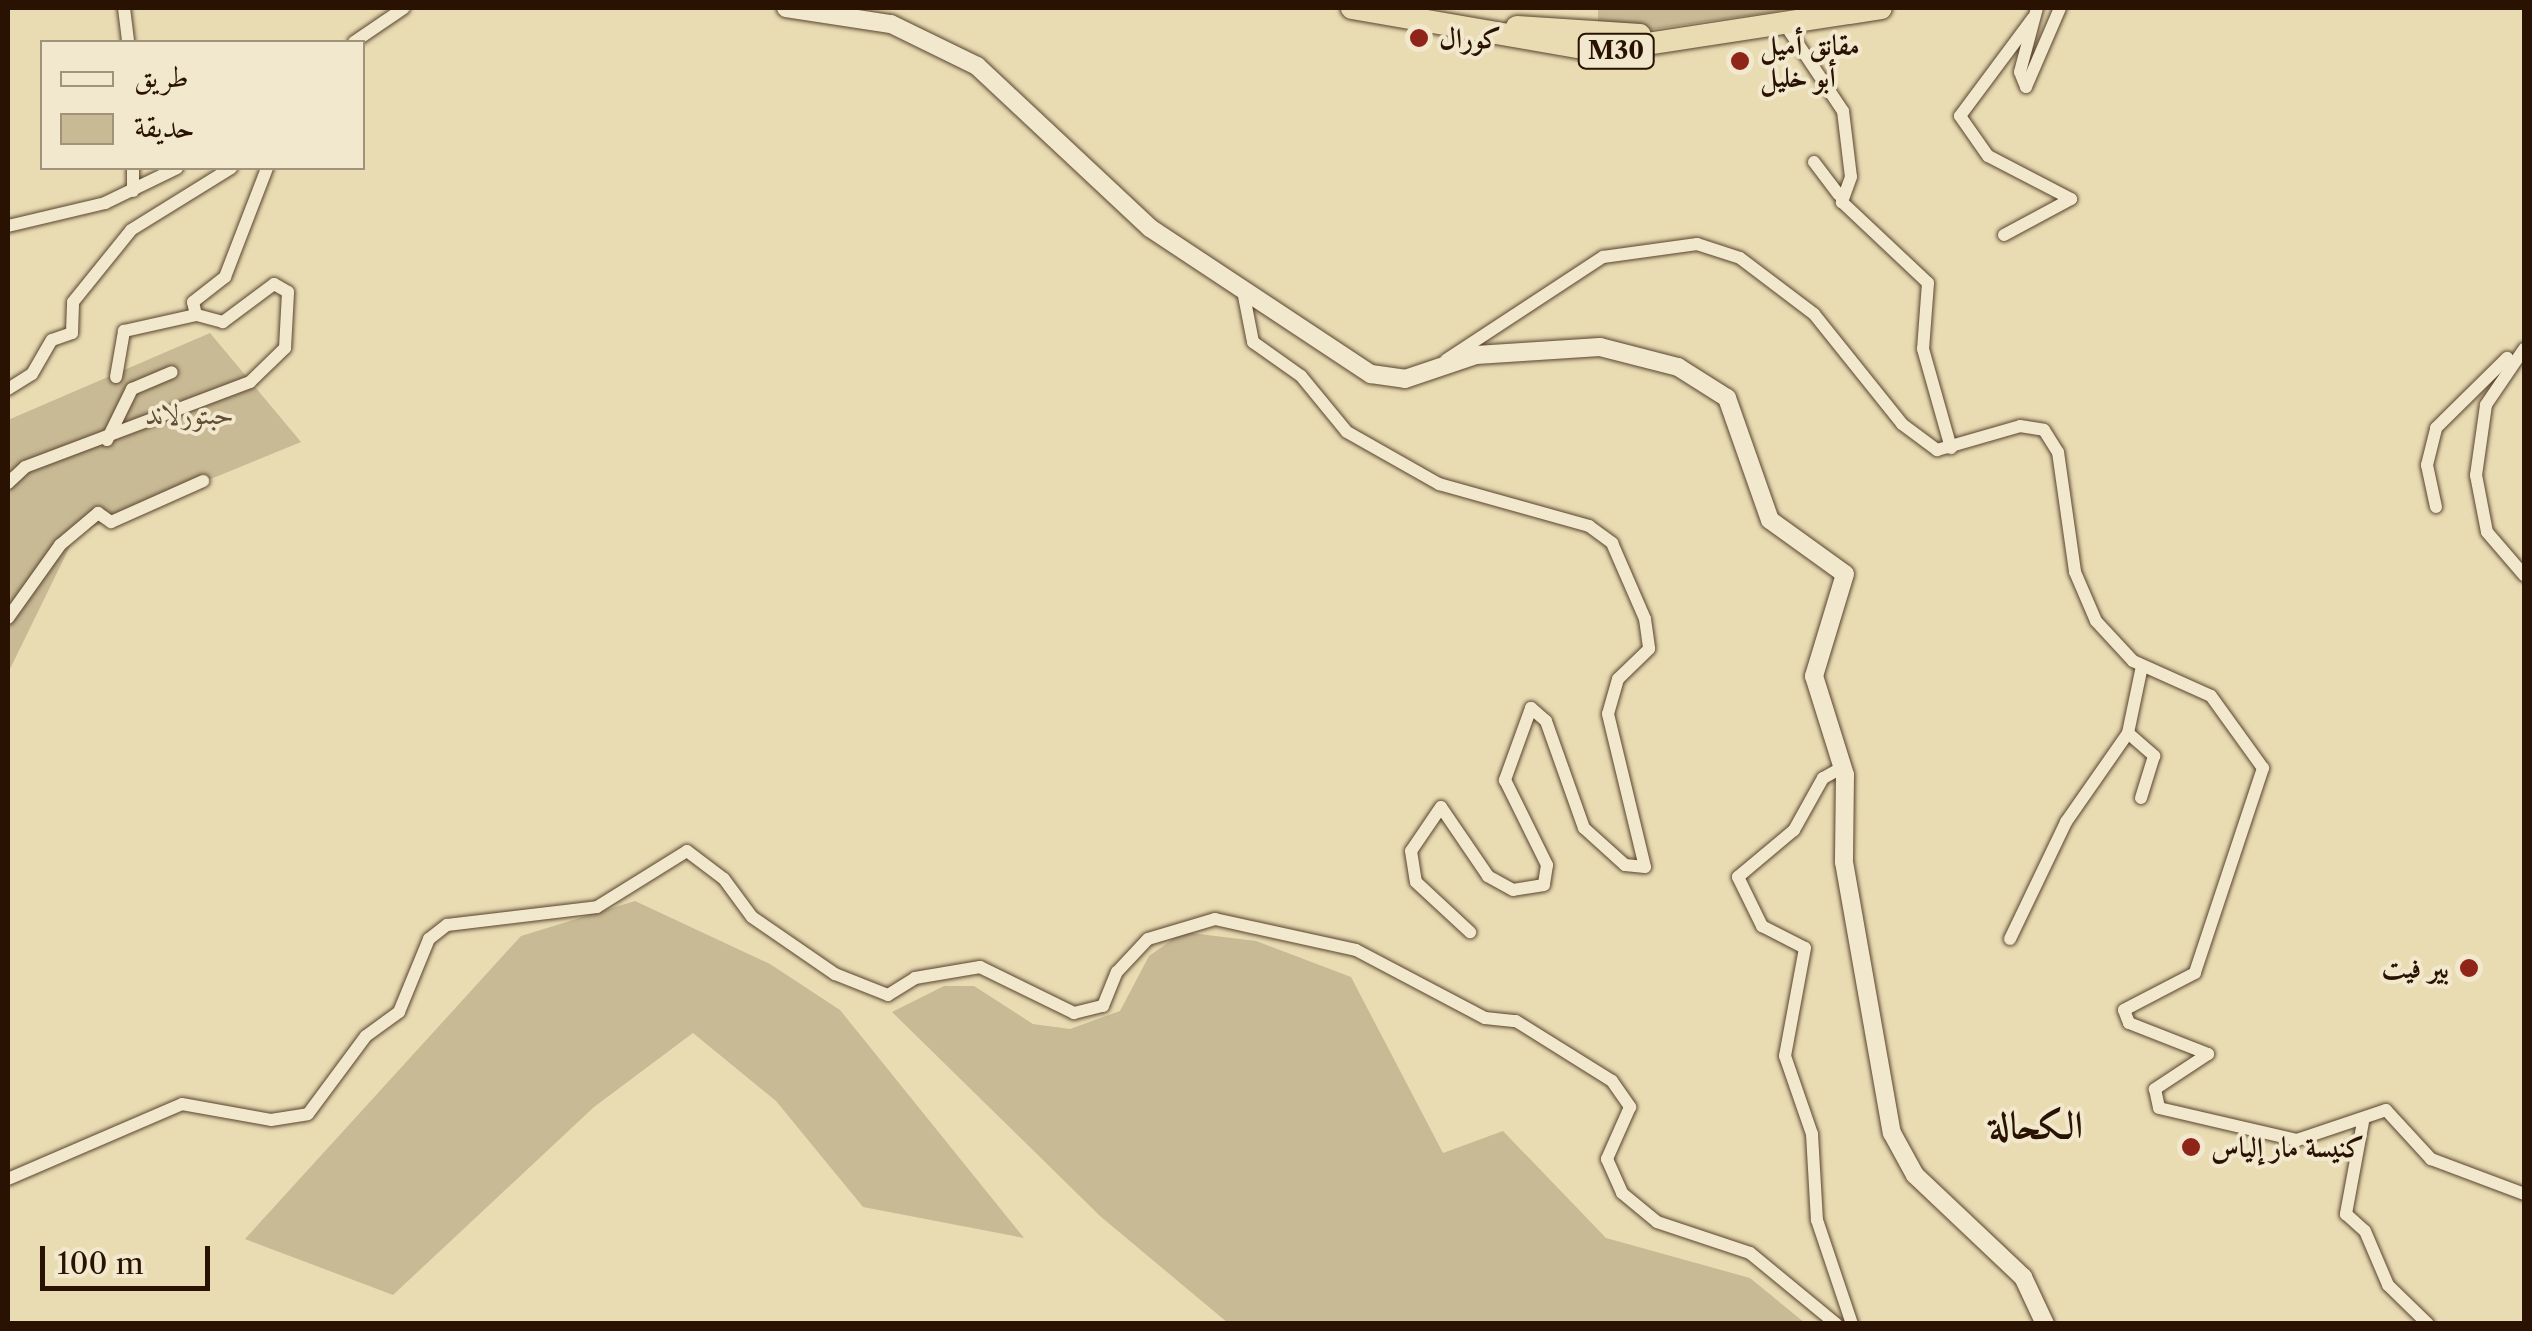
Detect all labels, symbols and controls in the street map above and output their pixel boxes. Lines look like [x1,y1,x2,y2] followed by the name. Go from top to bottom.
[1439,21,1501,55] place label: كورال
[1408,27,1430,49] marker: كورال
[1760,28,1860,94] place label: مقانق أميل أبو خليل
[1576,31,1656,71] road number: M30
[40,40,365,170] legend
[1729,50,1751,72] marker: مقانق أميل أبو خليل
[134,58,189,95] text: طريق
[134,108,195,145] text: حديقة
[145,397,235,431] park label: حبتورلاند
[2381,951,2449,985] place label: بير فيت
[2458,957,2480,979] marker: بير فيت
[1989,1102,2083,1148] district label: الكحالة
[2211,1130,2364,1164] place label: كنيسة مار إلياس
[2180,1136,2202,1158] marker: كنيسة مار إلياس
[45,1226,215,1288] scale bar
[57,1245,144,1282] text: 100 m

